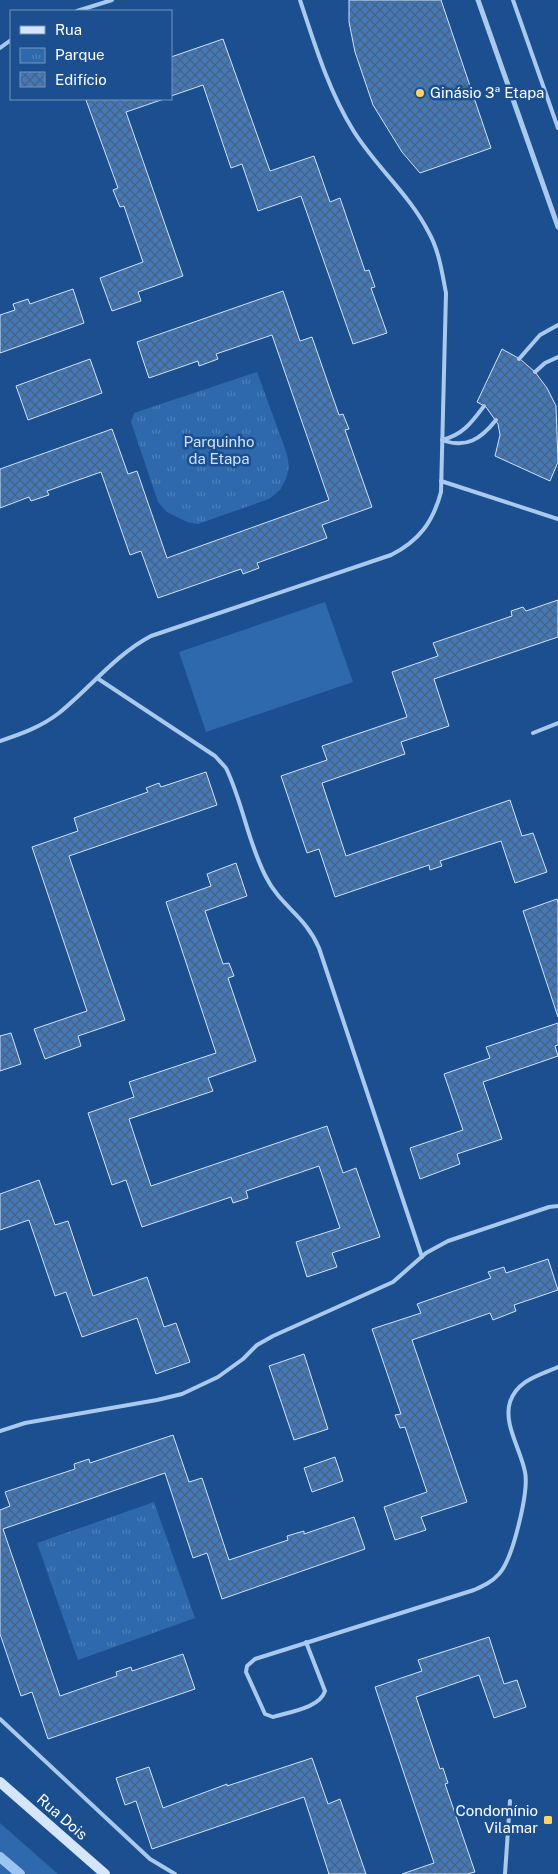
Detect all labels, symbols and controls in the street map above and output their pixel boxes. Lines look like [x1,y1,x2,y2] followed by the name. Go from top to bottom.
[10,10,172,100] legend
[55,21,82,38] text: Rua
[55,46,105,63] text: Parque
[55,71,107,88] text: Edifício
[430,84,544,101] place label: Ginásio 3ª Etapa
[414,87,426,99] marker: Ginásio 3ª Etapa
[184,433,254,467] park label: Parquinho da Etapa
[34,1790,91,1843] street label: Rua Dois
[456,1802,538,1836] place label: Condomínio Vilamar
[542,1814,554,1826] marker: Condomínio Vilamar

